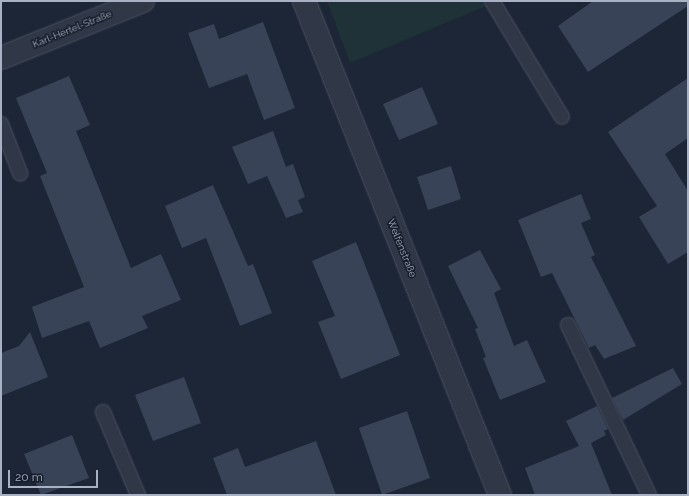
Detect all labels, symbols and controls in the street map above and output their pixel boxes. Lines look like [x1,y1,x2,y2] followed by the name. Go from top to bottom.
[31,8,113,50] street label: Karl-Hertel-Straße
[385,217,419,279] street label: Welfenstraße
[10,462,100,488] scale bar
[15,470,43,484] text: 20 m

